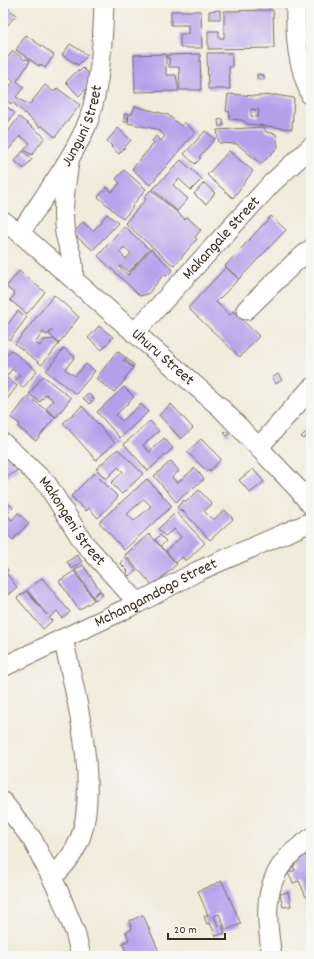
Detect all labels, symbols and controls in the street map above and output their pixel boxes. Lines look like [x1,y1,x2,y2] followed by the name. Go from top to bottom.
[55,83,109,171] street label: Junguni Street
[177,191,266,285] street label: Makangale Street
[126,323,200,391] street label: Uhuru Street
[34,470,111,571] street label: Makongeni Street
[91,552,221,633] street label: Mchangamdogo Street
[168,915,225,941] scale bar
[174,922,197,939] text: 20 m

